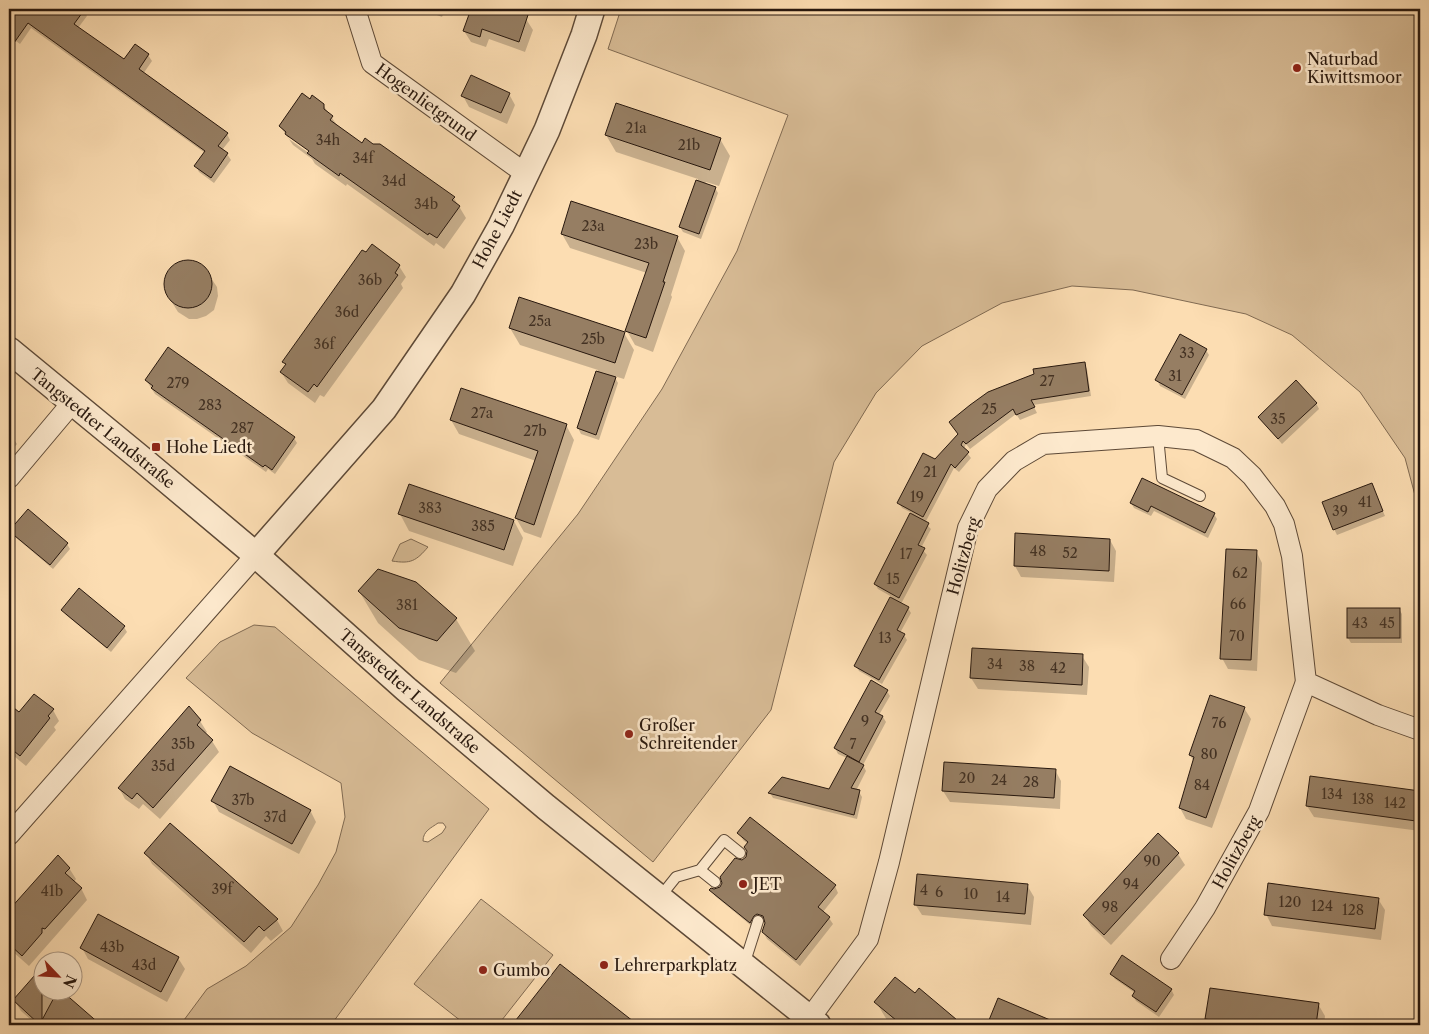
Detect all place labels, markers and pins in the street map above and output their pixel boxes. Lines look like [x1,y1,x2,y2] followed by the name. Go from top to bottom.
[1307,49,1402,87] place label: Naturbad Kiwittsmoor
[1291,62,1303,74] marker: Naturbad Kiwittsmoor
[166,437,252,457] place label: Hohe Liedt
[150,441,162,453] marker: Hohe Liedt
[639,715,738,753] place label: Großer Schreitender
[623,728,635,740] marker: Großer Schreitender
[750,874,782,894] place label: JET
[737,878,749,890] marker: JET
[614,955,737,975] place label: Lehrerparkplatz
[598,959,610,971] marker: Lehrerparkplatz
[493,960,550,980] place label: Gumbo
[477,964,489,976] marker: Gumbo

